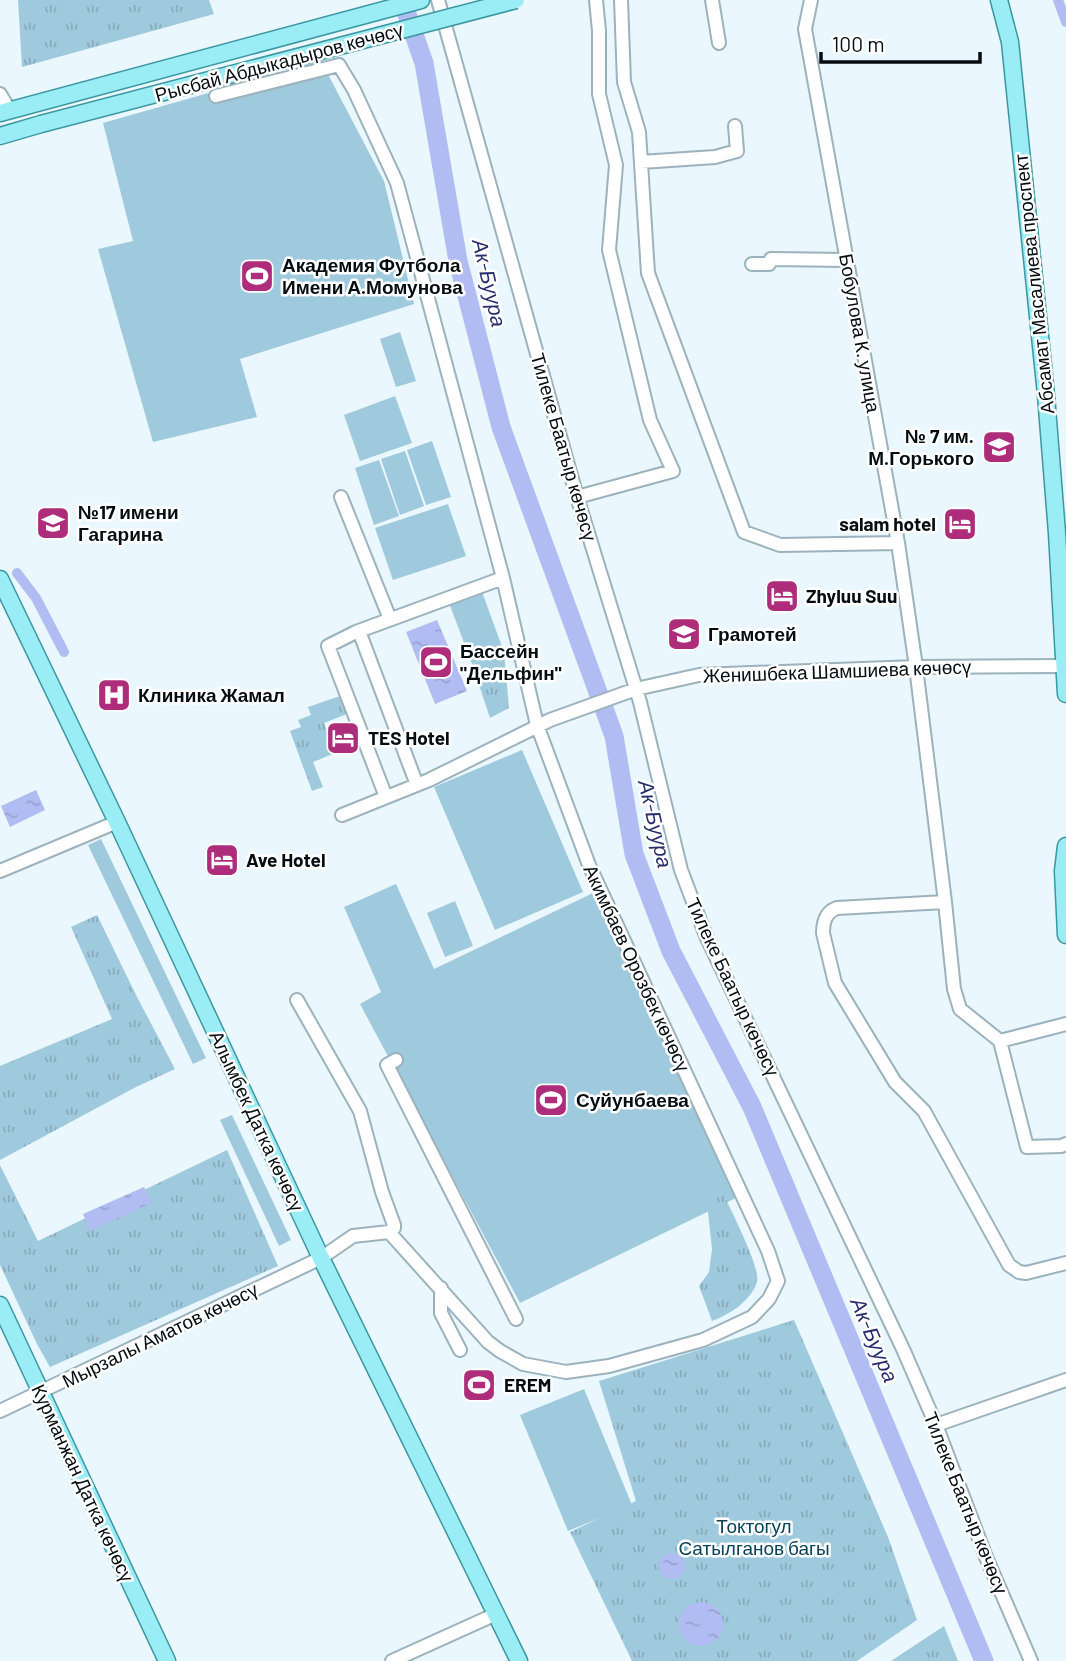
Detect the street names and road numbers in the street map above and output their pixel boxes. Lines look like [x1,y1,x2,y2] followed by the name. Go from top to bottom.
[152,17,406,106] street label: Рысбай Абдыкадыров көчөсү
[1008,153,1059,415] street label: Абсамат Масалиева проспект
[835,252,886,415] street label: Бобулова К. улица
[527,350,602,544] street label: Тилеке Баатыр көчөсү
[702,654,972,687] street label: Женишбека Шамшиева көчөсү
[579,861,696,1075] street label: Акимбаев Орозбек көчөсү
[682,894,785,1080] street label: Тилеке Баатыр көчөсү
[205,1027,310,1215] street label: Алымбек Датка көчөсү
[58,1277,262,1392] street label: Мырзалы Аматов көчөсү
[27,1380,140,1586] street label: Курманжан Датка көчөсү
[919,1408,1014,1598] street label: Тилеке Баатыр көчөсү

